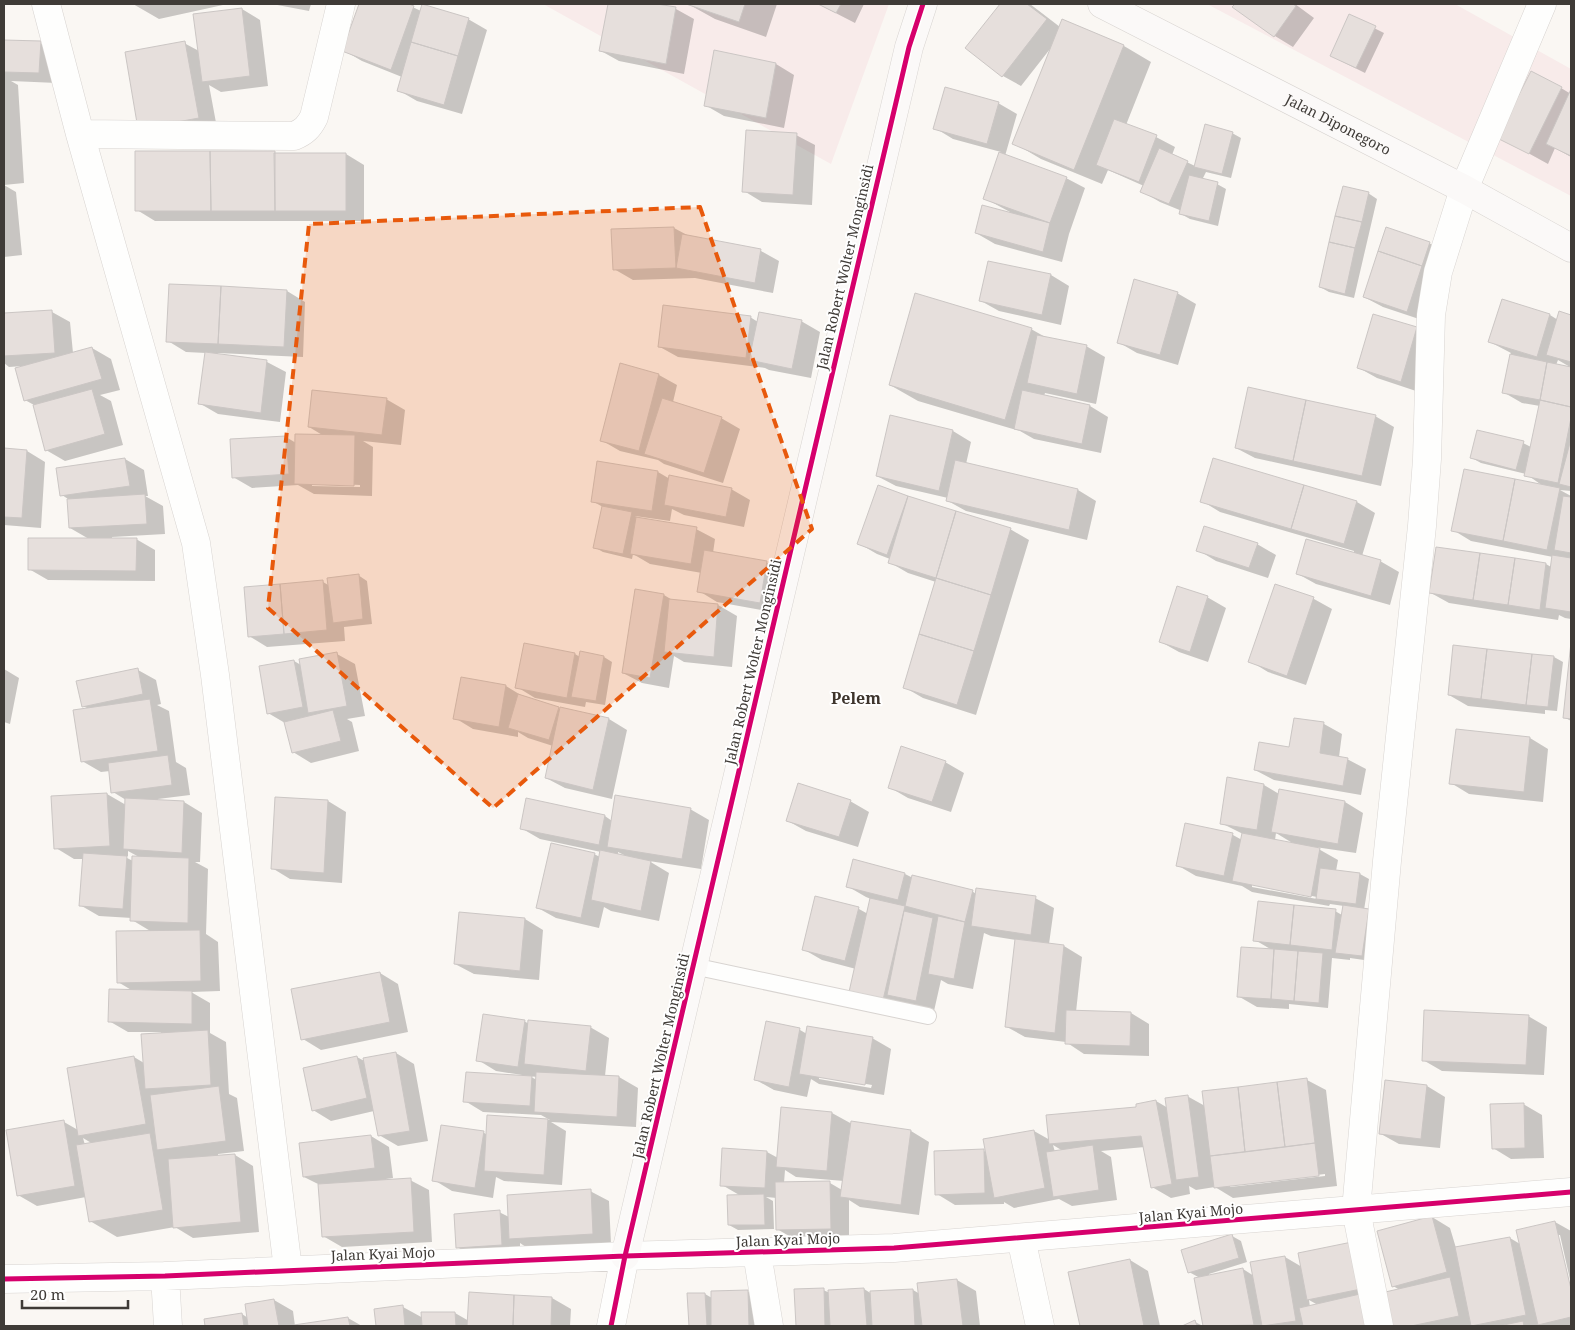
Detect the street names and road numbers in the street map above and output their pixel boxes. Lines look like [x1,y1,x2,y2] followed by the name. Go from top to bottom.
[1281,89,1394,159] street label: Jalan Diponegoro
[811,162,878,372] street label: Jalan Robert Wolter Monginsidi
[719,557,786,767] street label: Jalan Robert Wolter Monginsidi
[627,951,694,1161] street label: Jalan Robert Wolter Monginsidi
[1137,1198,1244,1227] street label: Jalan Kyai Mojo
[734,1228,841,1251] street label: Jalan Kyai Mojo
[329,1242,436,1265] street label: Jalan Kyai Mojo

